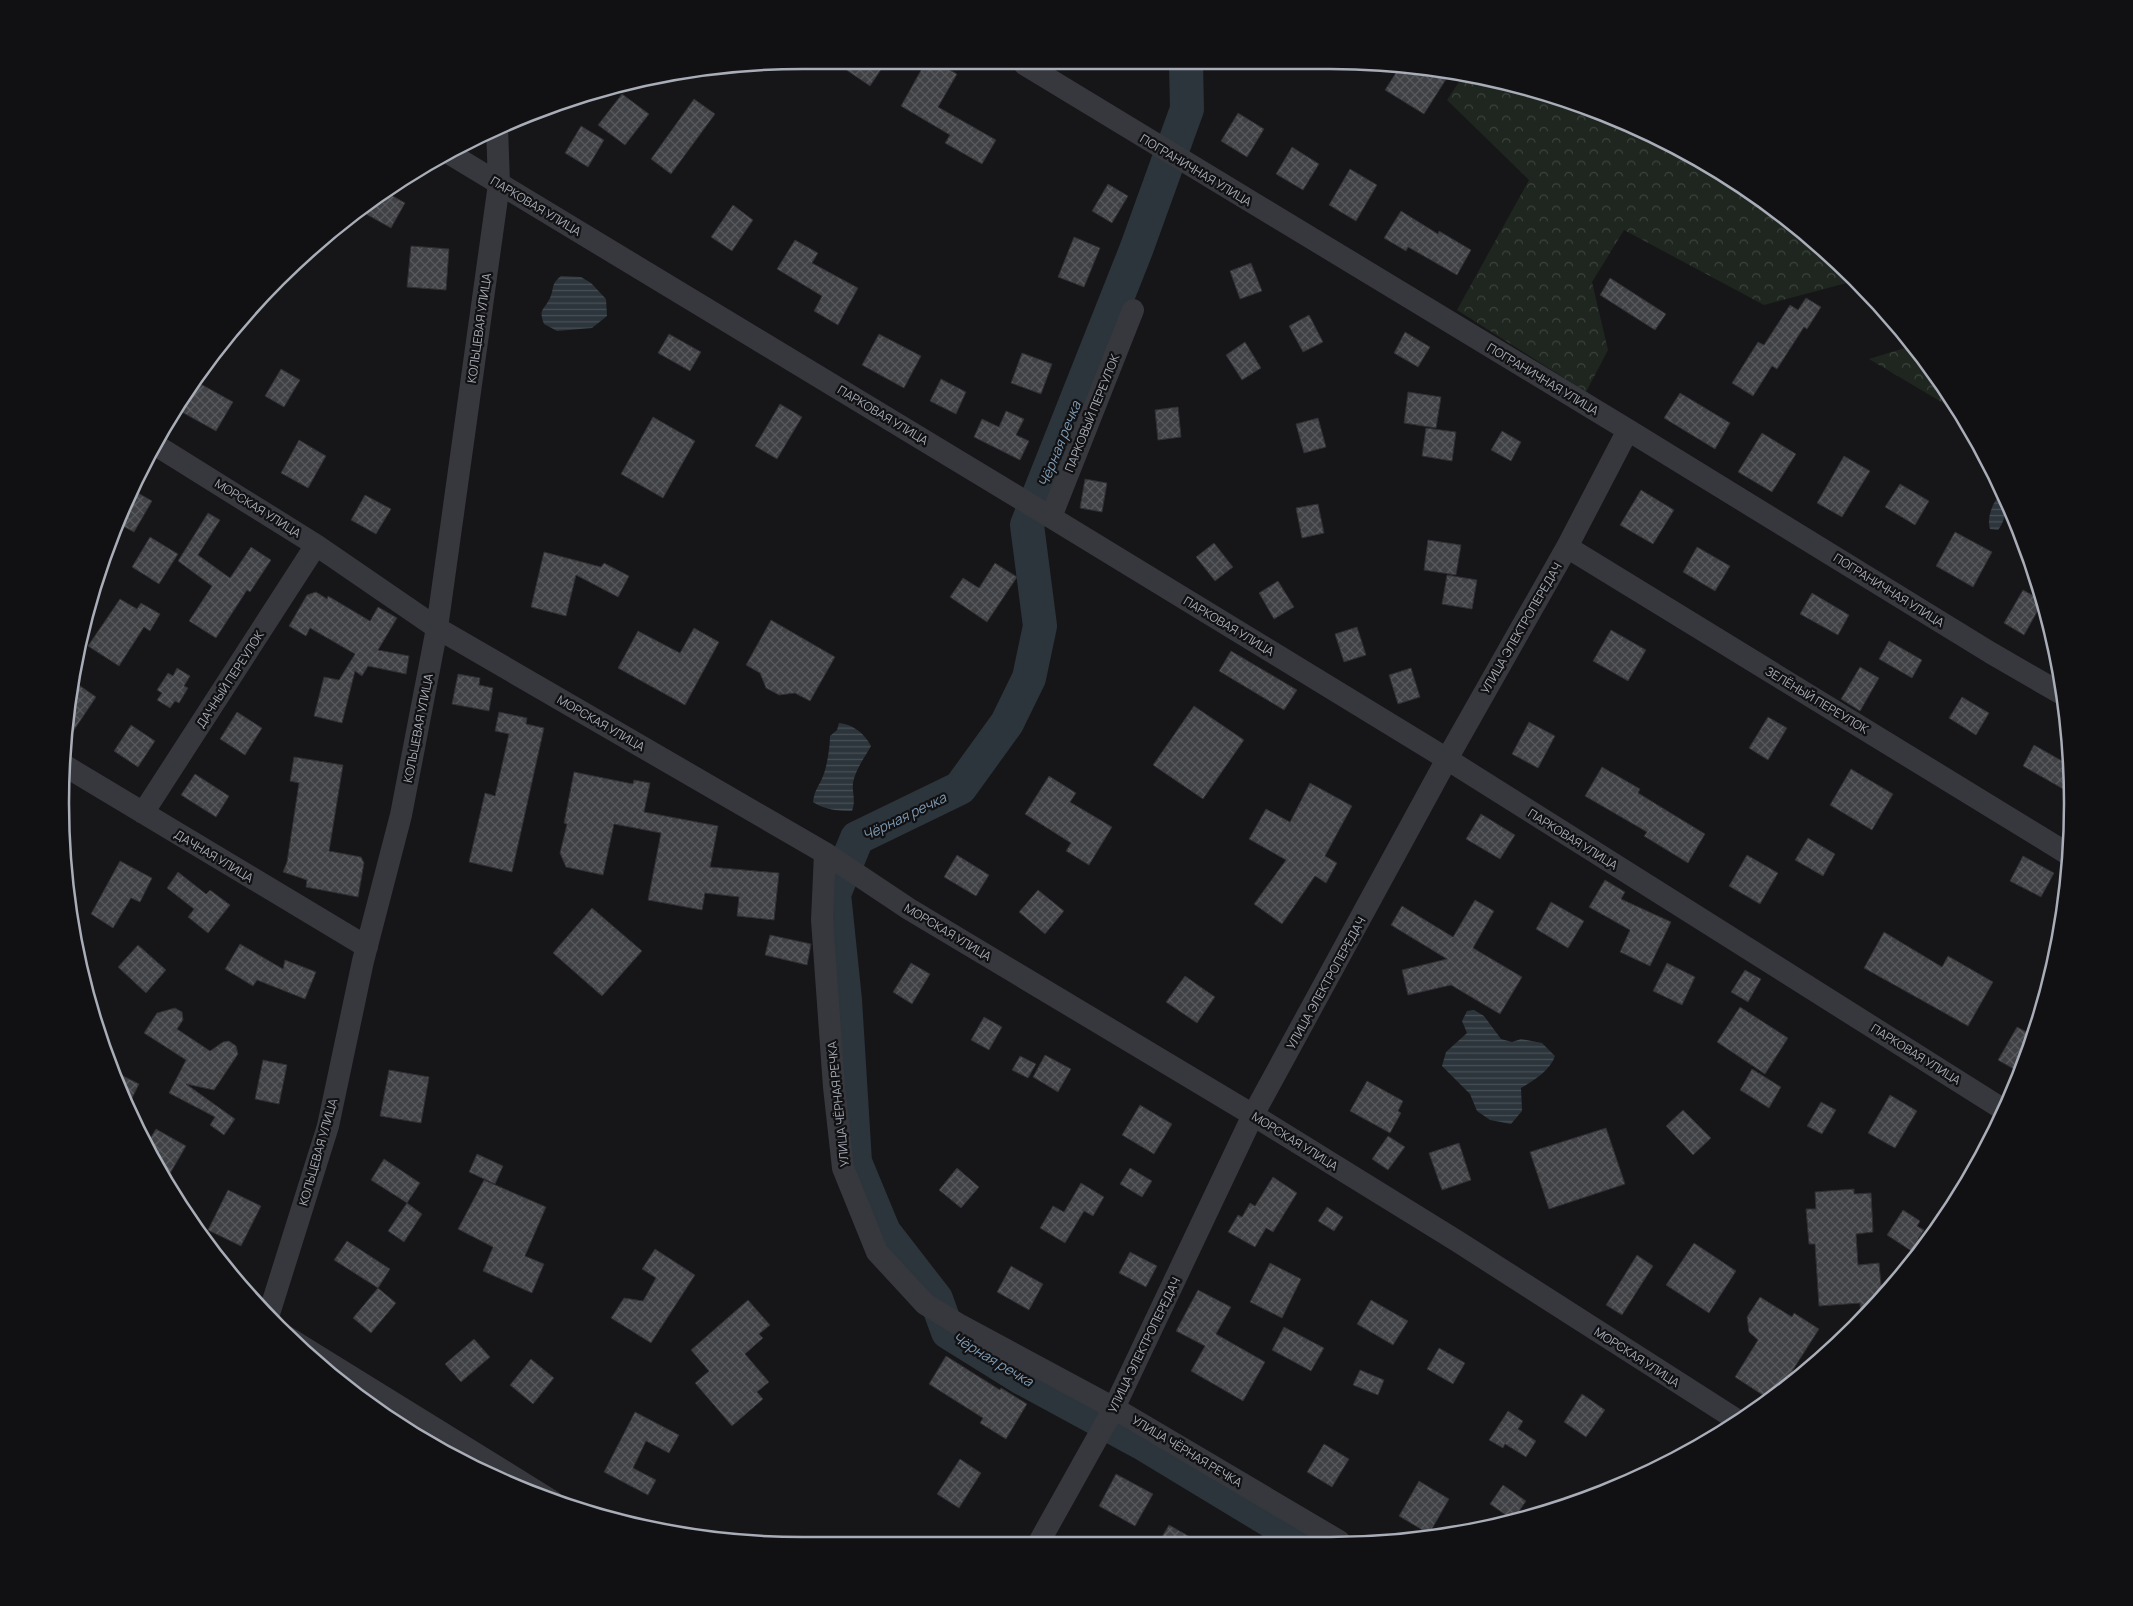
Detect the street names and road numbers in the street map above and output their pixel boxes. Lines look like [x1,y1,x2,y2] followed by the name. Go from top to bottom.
[1137,130,1255,210] street label: ПОГРАНИЧНАЯ УЛИЦА
[488,172,585,240] street label: ПАРКОВАЯ УЛИЦА
[463,272,495,384] street label: КОЛЬЦЕВАЯ УЛИЦА
[1484,339,1602,419] street label: ПОГРАНИЧНАЯ УЛИЦА
[1061,351,1124,475] street label: ПАРКОВЫЙ ПЕРЕУЛОК
[835,381,932,449] street label: ПАРКОВАЯ УЛИЦА
[212,475,305,542] street label: МОРСКАЯ УЛИЦА
[1830,549,1948,631] street label: ПОГРАНИЧНАЯ УЛИЦА
[1476,559,1566,697] street label: УЛИЦА ЭЛЕКТРОПЕРЕДАЧ
[1181,592,1278,660] street label: ПАРКОВАЯ УЛИЦА
[192,626,268,731] street label: ДАЧНЫЙ ПЕРЕУЛОК
[1762,662,1873,738] street label: ЗЕЛЁНЫЙ ПЕРЕУЛОК
[399,672,437,784] street label: КОЛЬЦЕВАЯ УЛИЦА
[554,691,648,755] street label: МОРСКАЯ УЛИЦА
[1525,805,1621,874] street label: ПАРКОВАЯ УЛИЦА
[171,826,257,887] street label: ДАЧНАЯ УЛИЦА
[901,899,995,965] street label: МОРСКАЯ УЛИЦА
[1282,914,1370,1052] street label: УЛИЦА ЭЛЕКТРОПЕРЕДАЧ
[1868,1020,1964,1089] street label: ПАРКОВАЯ УЛИЦА
[823,1040,853,1168] street label: УЛИЦА ЧЁРНАЯ РЕЧКА
[295,1096,342,1208] street label: КОЛЬЦЕВАЯ УЛИЦА
[1249,1108,1342,1175] street label: МОРСКАЯ УЛИЦА
[1104,1274,1184,1416] street label: УЛИЦА ЭЛЕКТРОПЕРЕДАЧ
[1591,1323,1683,1391] street label: МОРСКАЯ УЛИЦА
[1129,1411,1246,1491] street label: УЛИЦА ЧЁРНАЯ РЕЧКА

